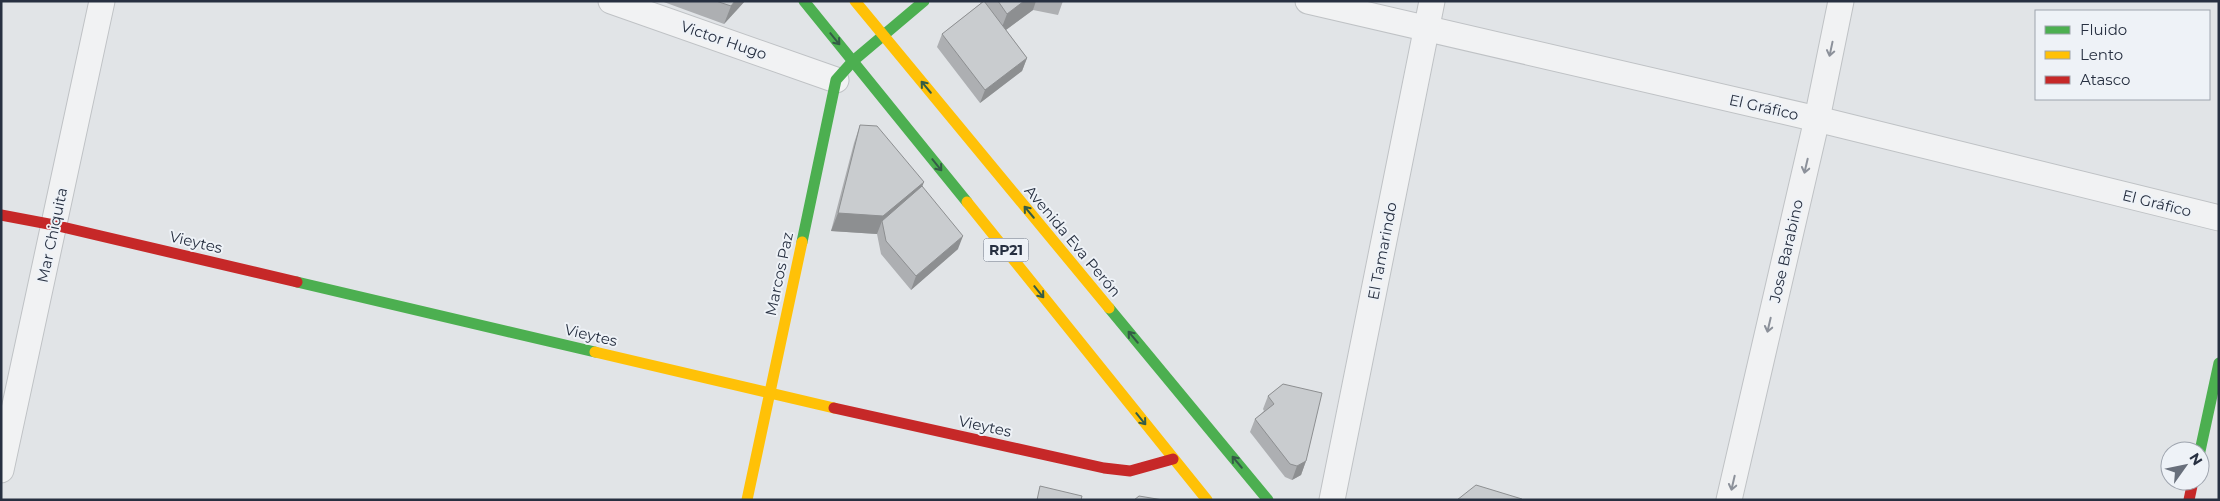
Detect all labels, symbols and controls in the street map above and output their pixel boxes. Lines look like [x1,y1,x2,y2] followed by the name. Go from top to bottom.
[2035,10,2210,100] legend
[678,16,770,64] street label: Victor Hugo
[2080,20,2127,39] text: Fluido
[830,32,841,45] one-way arrow
[1826,41,1835,57] one-way arrow
[2080,45,2123,64] text: Lento
[2080,70,2130,89] text: Atasco
[920,80,931,93] one-way arrow
[1727,90,1801,124] street label: El Gráfico
[1801,158,1810,174] one-way arrow
[932,159,943,172] one-way arrow
[1021,181,1125,301] street label: Avenida Eva Perón
[2120,185,2194,221] street label: El Gráfico
[33,186,71,284] street label: Mar Chiquita
[1765,198,1807,305] street label: Jose Barabino
[1363,200,1401,302] street label: El Tamarindo
[1024,206,1035,219] one-way arrow
[168,227,224,257] street label: Vieytes
[761,230,797,318] street label: Marcos Paz
[984,238,1028,262] road number: RP21
[1034,285,1045,298] one-way arrow
[1764,316,1773,332] one-way arrow
[563,320,619,350] street label: Vieytes
[1127,331,1138,344] one-way arrow
[957,411,1013,441] street label: Vieytes
[1135,412,1146,425] one-way arrow
[2160,441,2210,491] north arrow
[2185,449,2207,469] text: N
[1231,456,1242,469] one-way arrow
[1728,474,1737,490] one-way arrow

